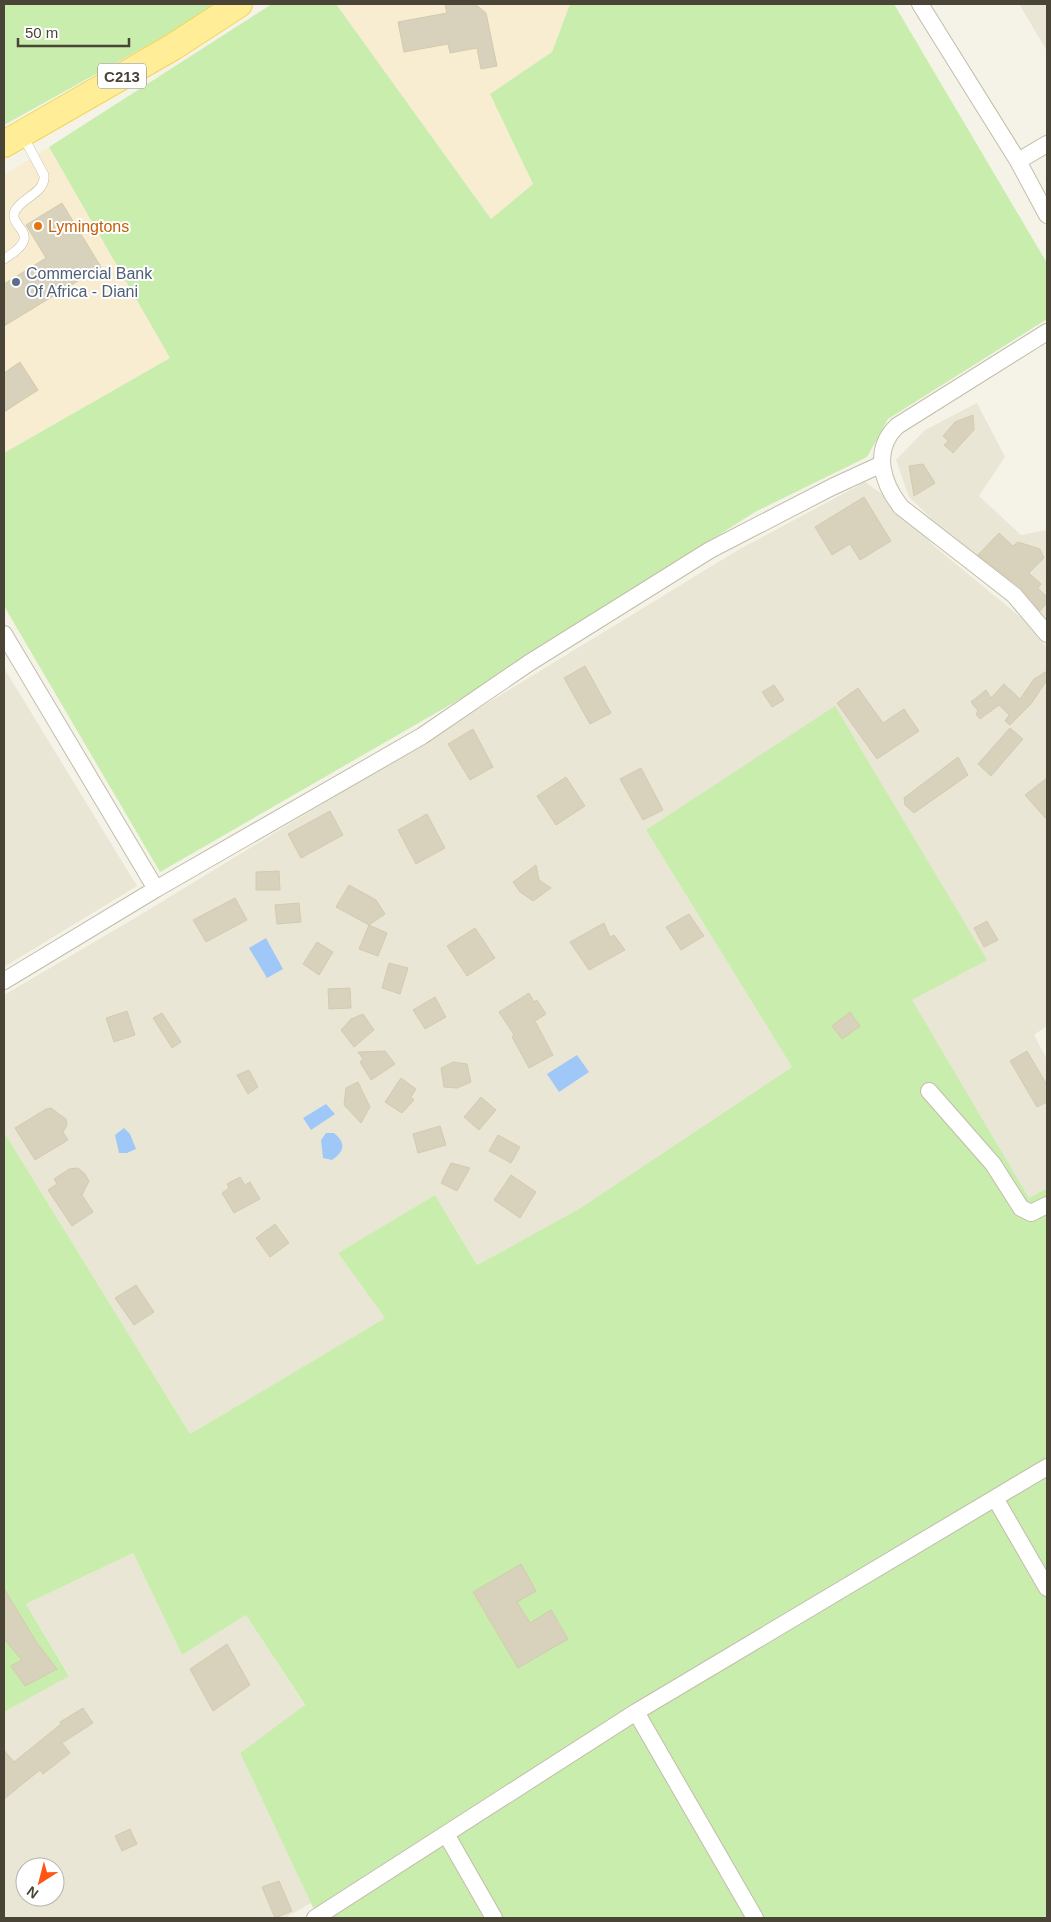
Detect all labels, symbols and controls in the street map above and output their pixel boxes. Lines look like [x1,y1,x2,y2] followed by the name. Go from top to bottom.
[18,15,129,47] scale bar
[25,24,58,41] text: 50 m
[98,64,146,88] road number: C213
[48,218,129,235] place label: Lymingtons
[32,220,44,232] marker: Lymingtons
[26,265,153,300] place label: Commercial Bank Of Africa - Diani
[10,276,22,288] marker: Commercial Bank Of Africa - Diani
[15,1857,65,1907] north arrow
[24,1883,41,1902] text: N

